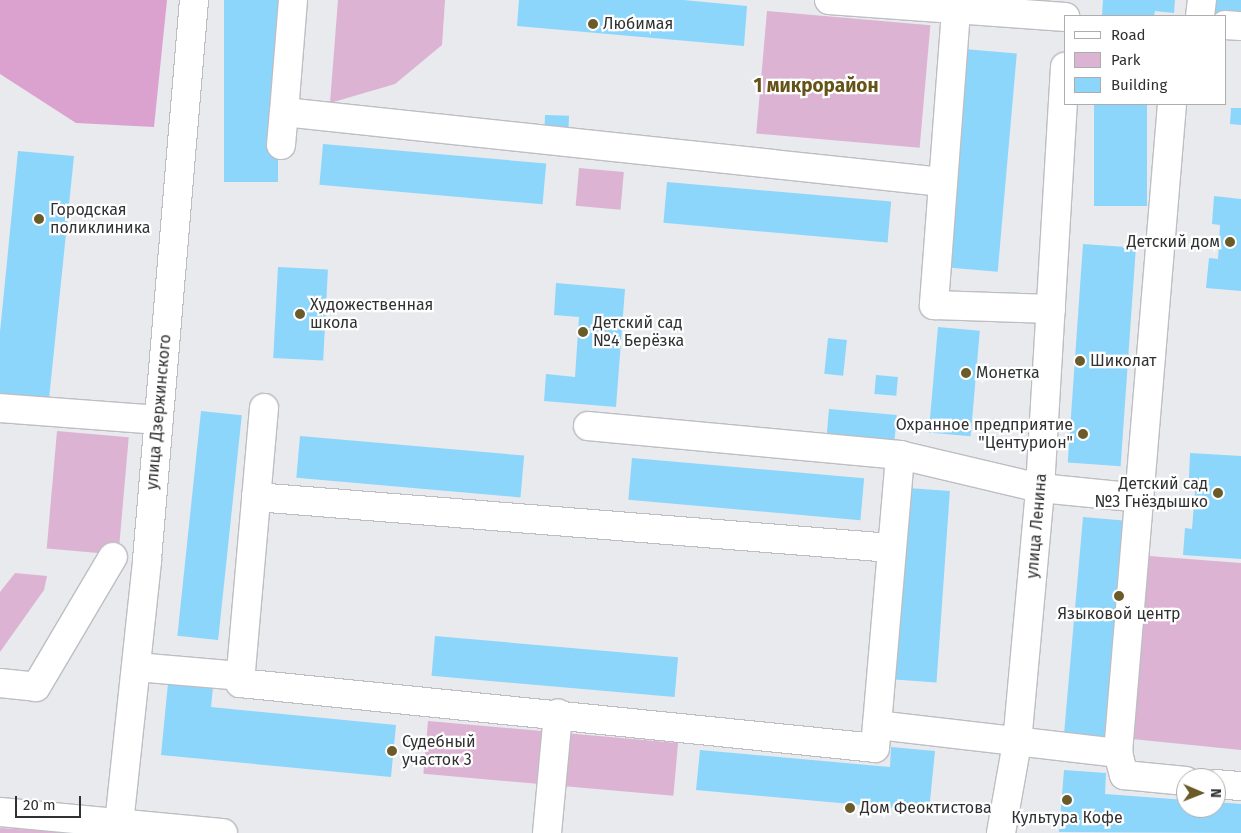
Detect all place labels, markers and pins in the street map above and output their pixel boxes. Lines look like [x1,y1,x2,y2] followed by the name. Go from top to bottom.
[603,14,673,34] place label: Любимая
[587,18,599,30] marker: Любимая
[50,200,150,238] place label: Городская поликлиника
[32,212,46,226] marker: Городская поликлиника
[1127,232,1220,252] place label: Детский дом
[1224,236,1236,248] marker: Детский дом
[310,295,433,333] place label: Художественная школа
[294,308,306,320] marker: Художественная школа
[593,313,684,351] place label: Детский сад №4 Берёзка
[577,326,589,338] marker: Детский сад №4 Берёзка
[1090,351,1157,371] place label: Шиколат
[1074,355,1086,367] marker: Шиколат
[976,363,1040,383] place label: Монетка
[960,367,972,379] marker: Монетка
[896,415,1073,453] place label: Охранное предприятие "Центурион"
[1077,428,1089,440] marker: Охранное предприятие "Центурион"
[1094,474,1208,512] place label: Детский сад №3 Гнёздышко
[1212,487,1224,499] marker: Детский сад №3 Гнёздышко
[1113,590,1125,602] marker: Языковой центр
[1057,604,1181,624] place label: Языковой центр
[402,732,476,770] place label: Судебный участок 3
[386,745,398,757] marker: Судебный участок 3
[1061,794,1073,806] marker: Культура Кофе
[860,798,992,818] place label: Дом Феоктистова
[844,802,856,814] marker: Дом Феоктистова
[1011,808,1123,828] place label: Культура Кофе

